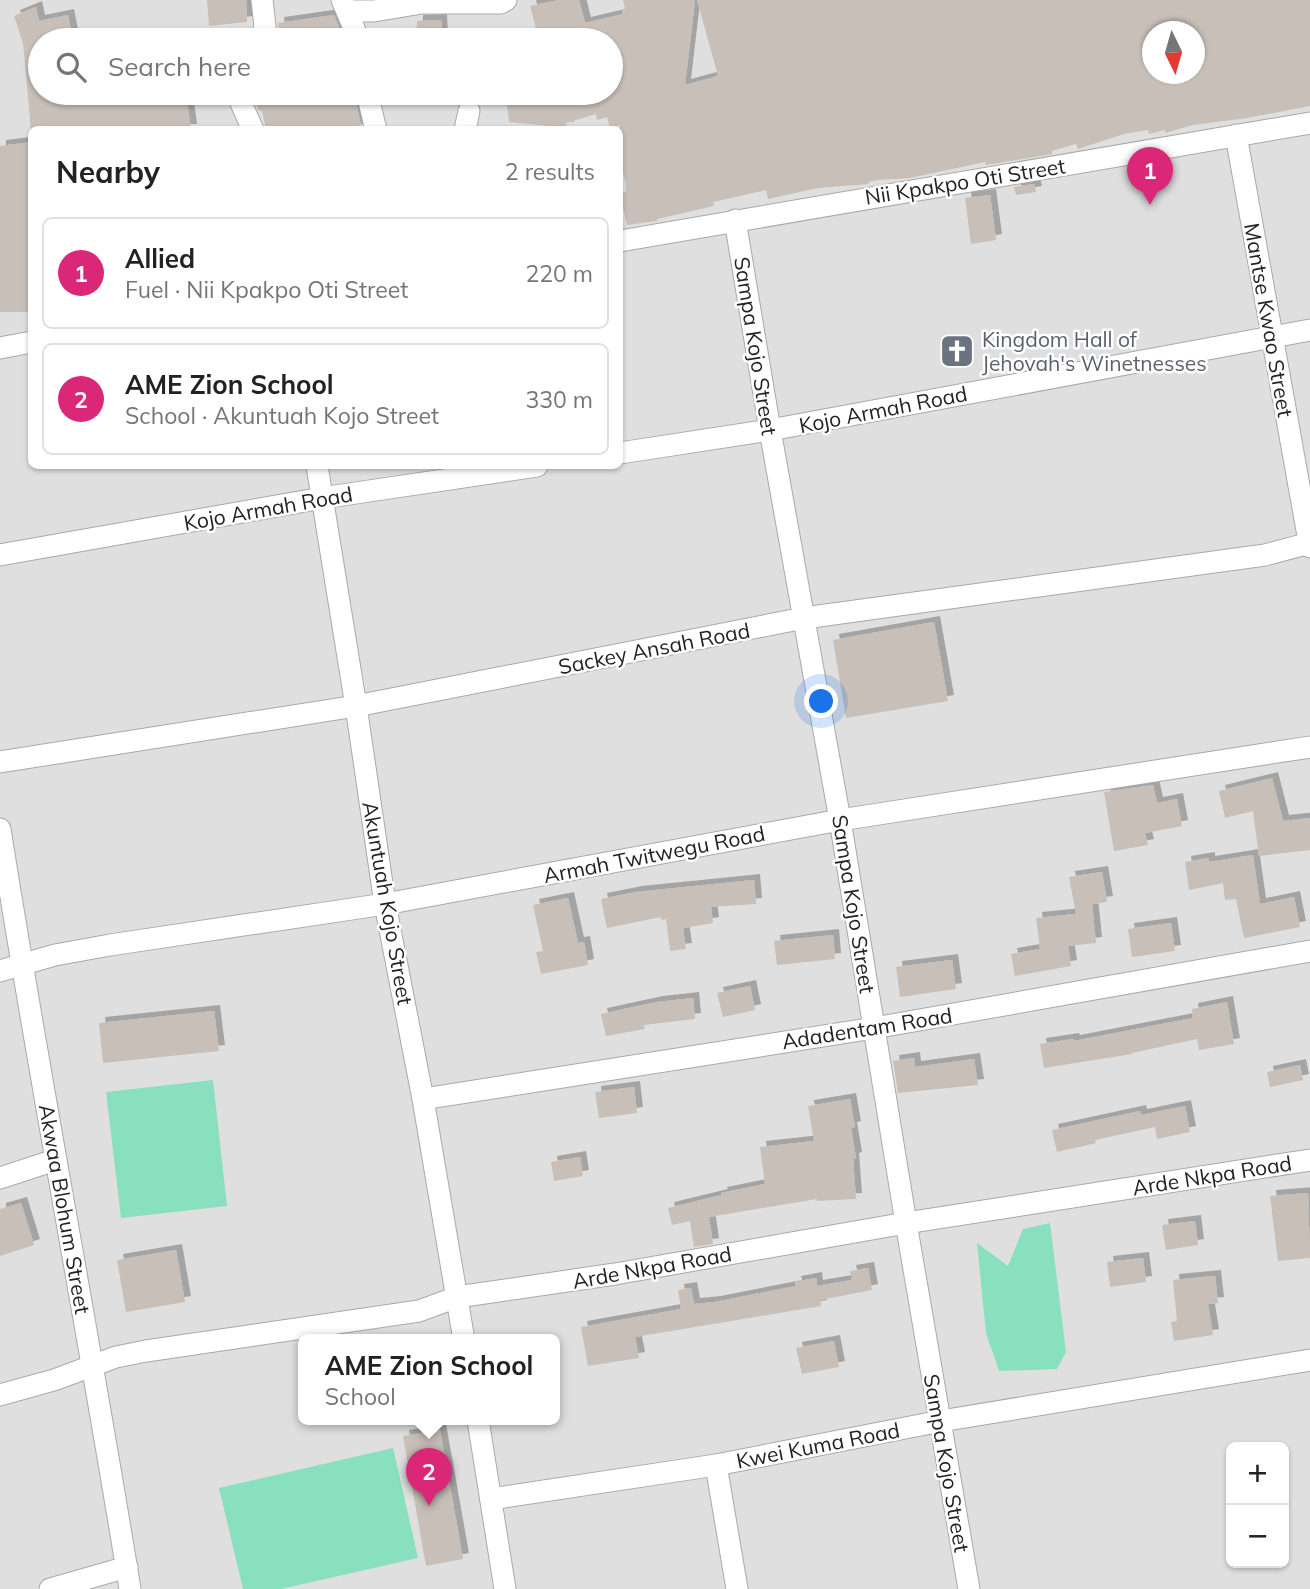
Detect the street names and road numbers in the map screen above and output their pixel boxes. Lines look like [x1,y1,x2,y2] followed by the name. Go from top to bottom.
[863,152,1067,210] street label: Nii Kpakpo Oti Street
[1239,221,1299,419] street label: Mantse Kwao Street
[729,255,783,437] street label: Sampa Kojo Street
[797,380,969,438] street label: Kojo Armah Road
[182,480,354,536] street label: Kojo Armah Road
[556,617,752,679] street label: Sackey Ansah Road
[357,799,419,1007] street label: Akuntuah Kojo Street
[827,813,881,995] street label: Sampa Kojo Street
[541,820,767,888] street label: Armah Twitwegu Road
[780,1002,954,1054] street label: Adadentam Road
[34,1102,96,1316] street label: Akwaa Blohum Street
[1130,1150,1294,1200] street label: Arde Nkpa Road
[570,1240,734,1294] street label: Arde Nkpa Road
[919,1372,975,1554] street label: Sampa Kojo Street
[734,1416,902,1474] street label: Kwei Kuma Road

